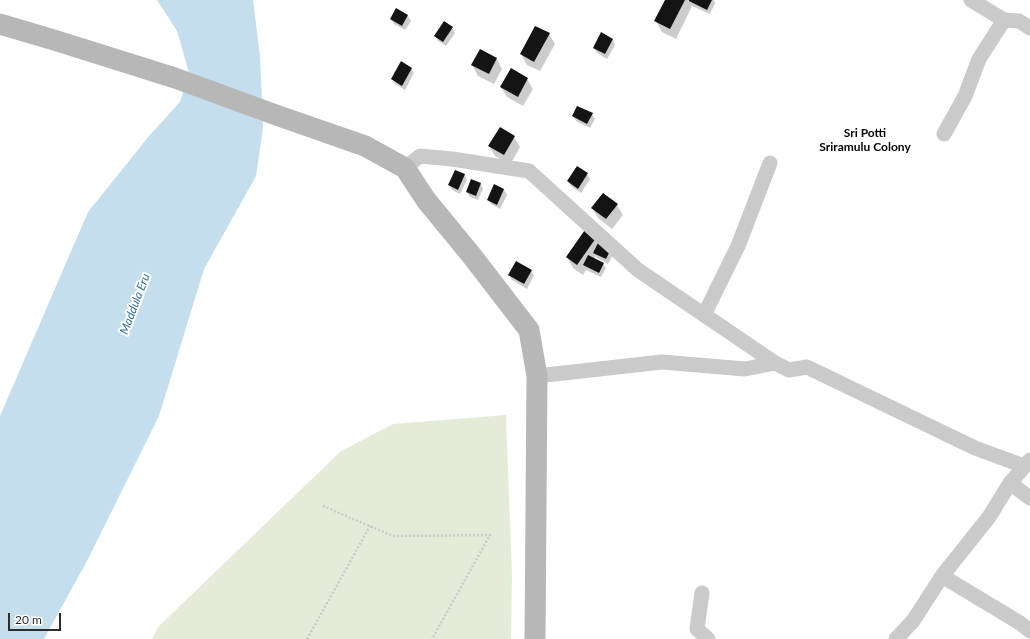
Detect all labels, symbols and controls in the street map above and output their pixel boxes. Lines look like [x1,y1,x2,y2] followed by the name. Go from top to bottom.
[819,126,911,154] district label: Sri Potti Sriramulu Colony
[117,272,153,336] water label: Maddula Eru
[10,605,63,631] scale bar
[15,612,42,627] text: 20 m

